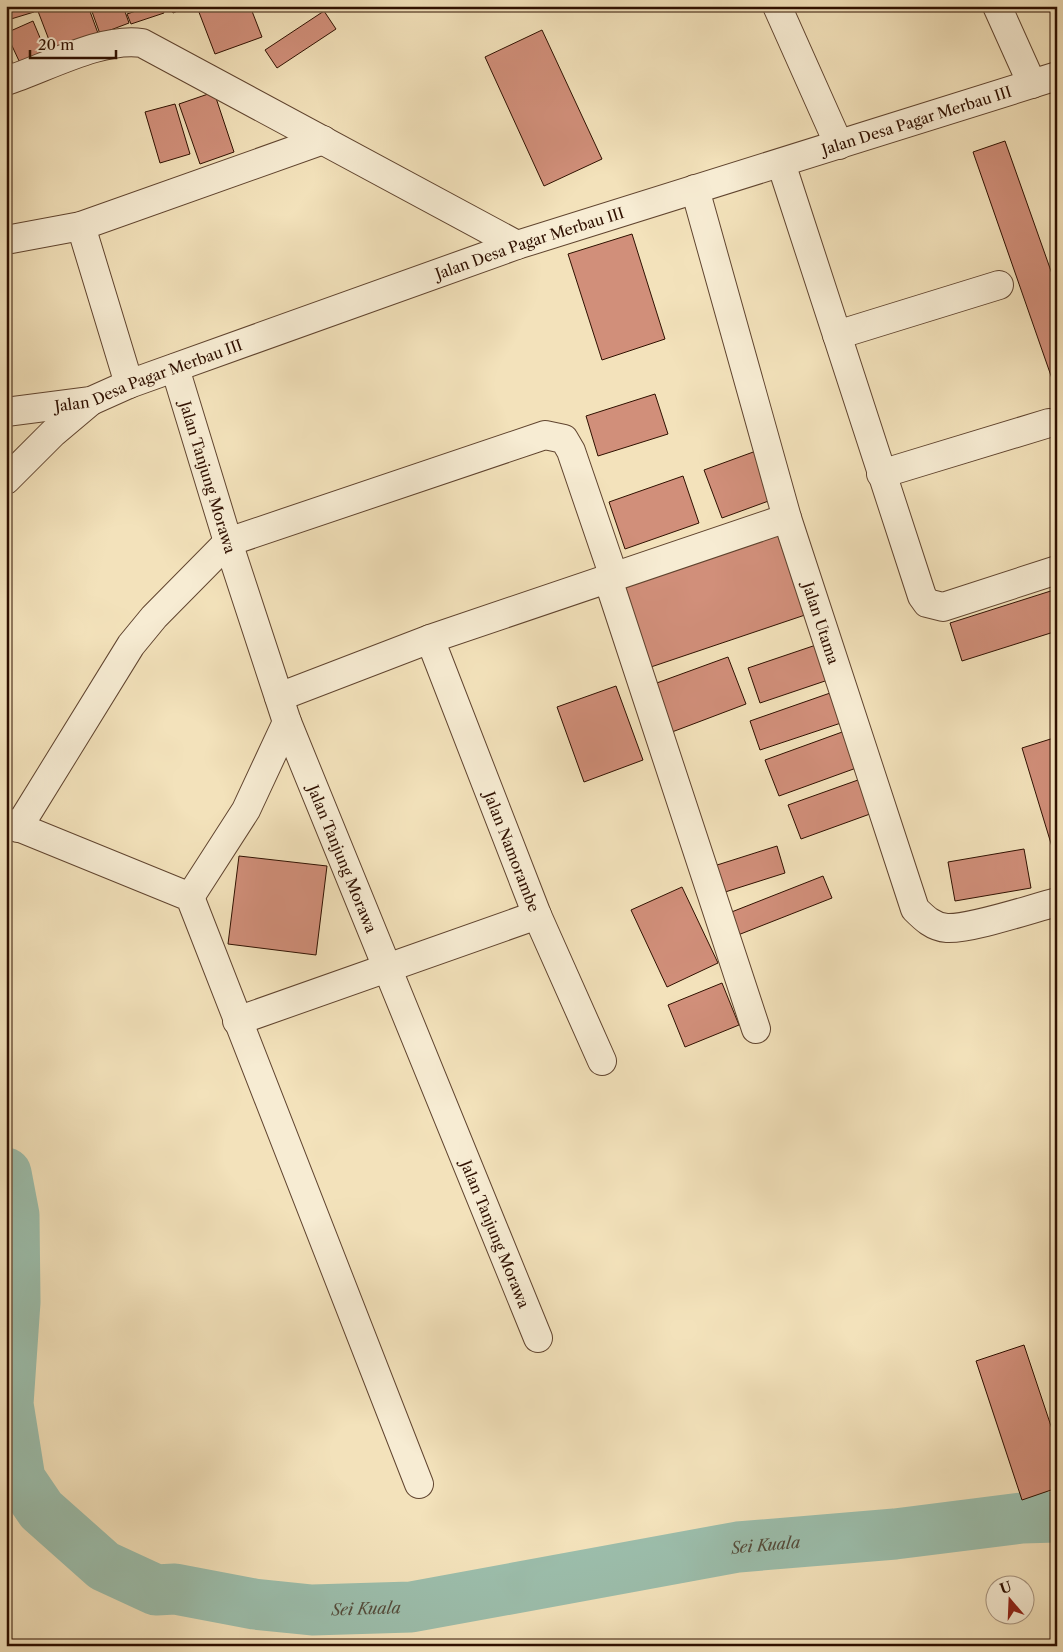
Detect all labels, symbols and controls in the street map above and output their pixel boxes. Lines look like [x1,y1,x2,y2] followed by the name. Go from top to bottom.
[30,28,116,60] scale bar
[38,35,74,54] text: 20 m
[817,81,1014,159] street label: Jalan Desa Pagar Merbau III
[431,203,626,284] street label: Jalan Desa Pagar Merbau III
[51,335,245,415] street label: Jalan Desa Pagar Merbau III
[176,397,241,556] street label: Jalan Tanjung Morawa
[798,578,844,666] street label: Jalan Utama
[303,780,381,936] street label: Jalan Tanjung Morawa
[480,787,544,914] street label: Jalan Namorambe
[456,1155,534,1311] street label: Jalan Tanjung Morawa
[728,1532,802,1558] water label: Sei Kuala
[986,1574,1036,1624] north arrow
[997,1577,1015,1598] text: U
[330,1597,402,1619] water label: Sei Kuala

